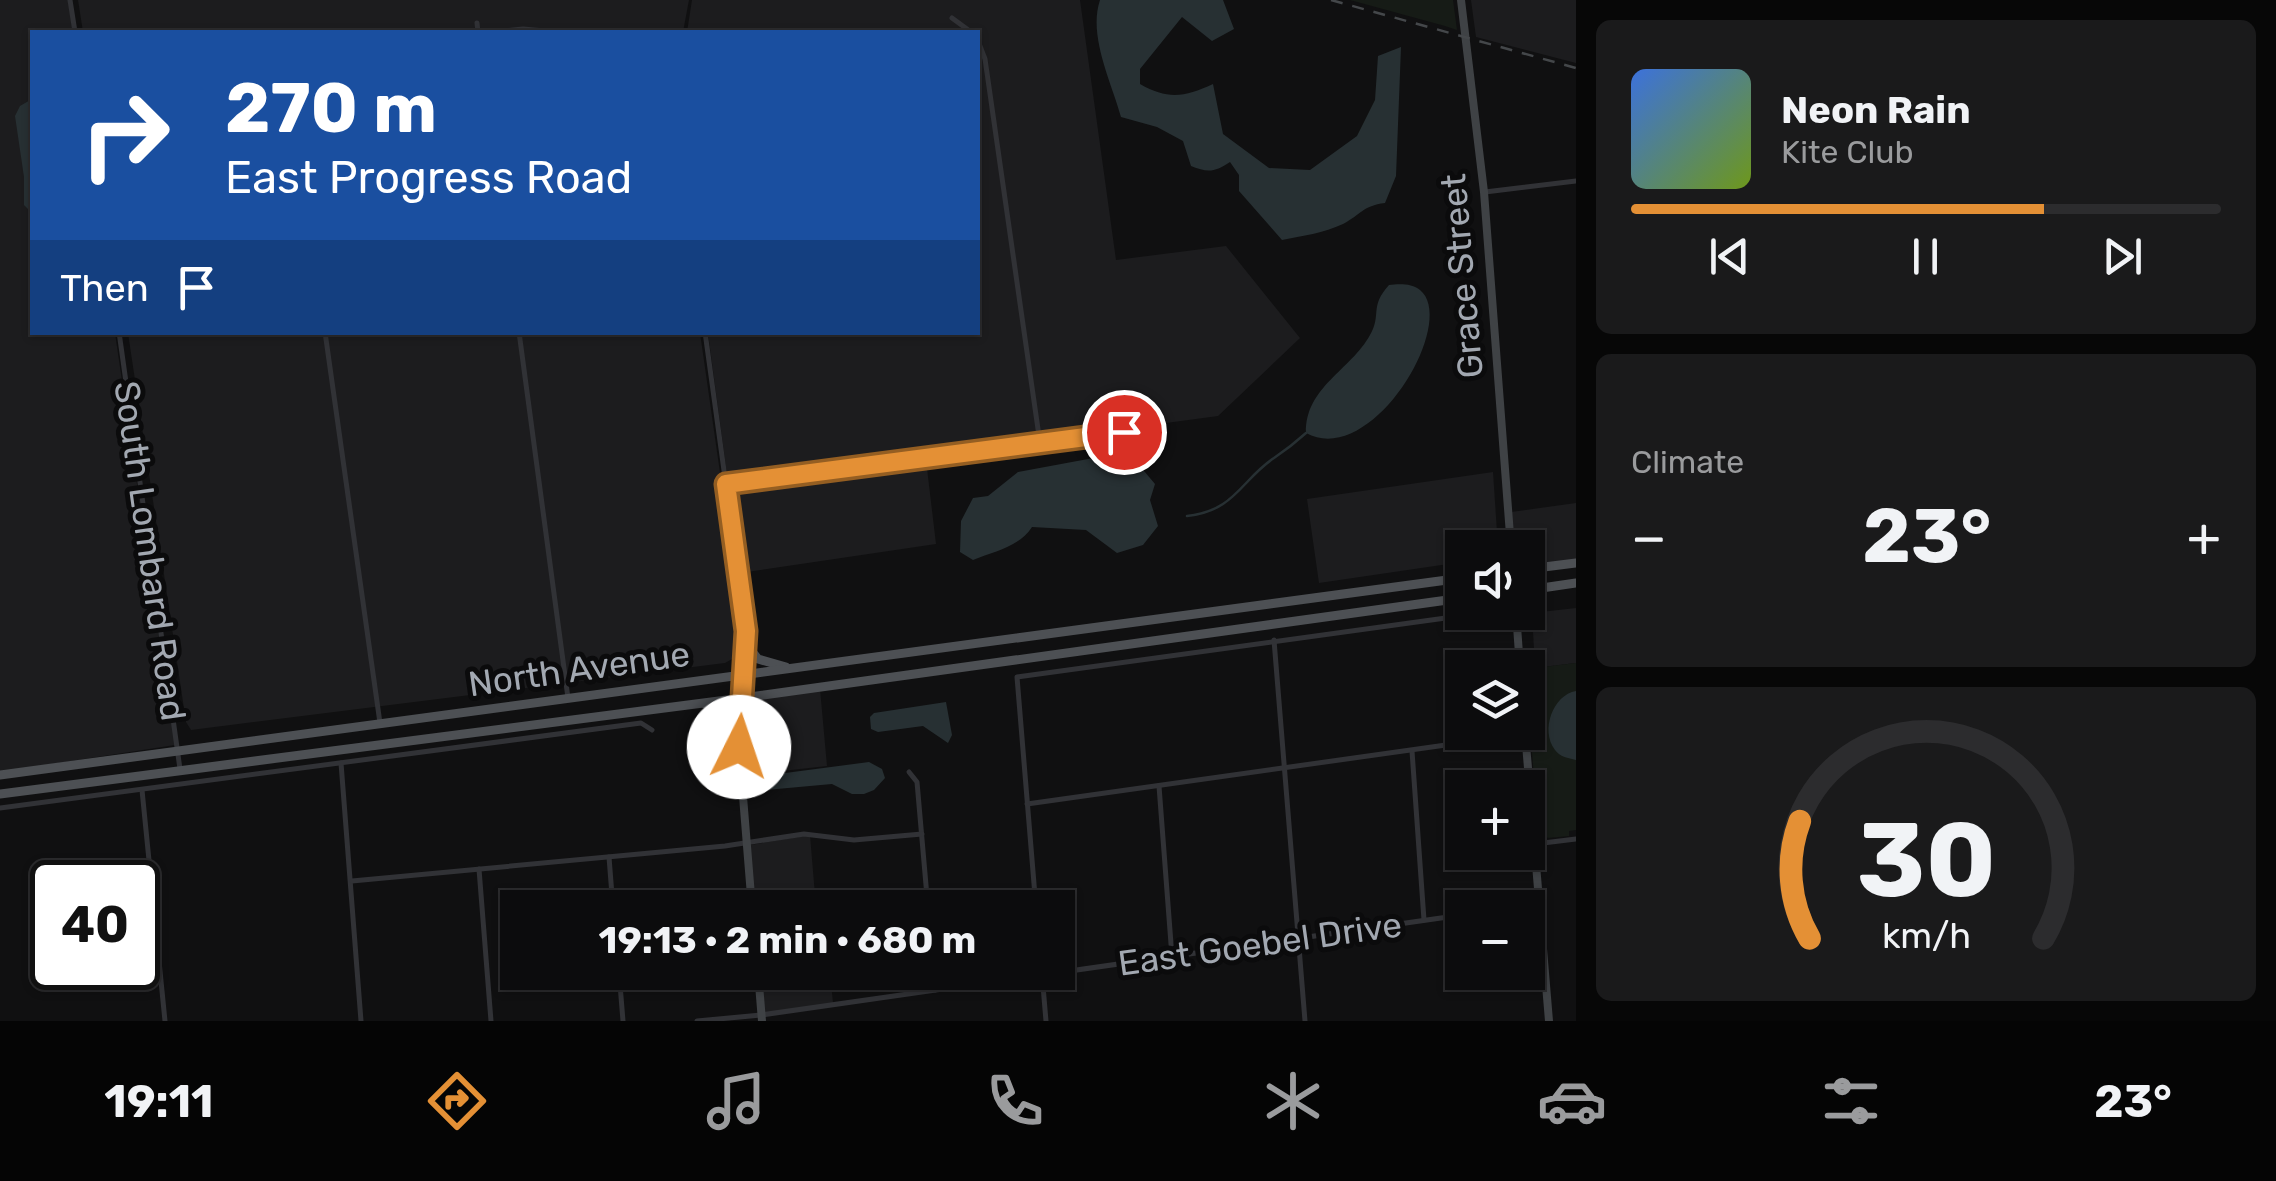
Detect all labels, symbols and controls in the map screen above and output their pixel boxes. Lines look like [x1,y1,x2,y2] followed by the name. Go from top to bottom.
[225,67,437,150] text: 270 m
[60,70,190,200] icon: right
[1781,87,1971,133] text: Neon Rain
[1781,133,1914,171] text: Kite Club
[225,151,632,204] text: East Progress Road
[1432,172,1492,380] street label: Grace Street
[1702,229,1757,284] icon: previous
[1898,229,1953,284] icon: pause
[2095,229,2150,284] icon: next
[169,260,224,315] icon: arrive
[60,265,149,311] text: Then
[105,379,195,723] street label: South Lombard Road
[1082,390,1167,475] pin
[1097,405,1152,460] icon: arrive
[1631,443,1744,481] text: Climate
[1862,492,1991,581] text: 23°
[1631,505,1667,570] text: −
[2187,505,2221,570] text: +
[1445,530,1545,990] map controls
[1445,530,1545,630] button: sound
[466,633,692,705] street label: North Avenue
[1445,650,1545,750] button: layers
[687,695,791,799] position arrow
[1445,770,1545,870] button: +
[1856,799,1996,922] text: 30
[30,860,160,990] speed limit sign: 40
[1445,890,1545,990] button: −
[1116,903,1404,985] street label: East Goebel Drive
[1881,915,1971,957] text: km/h
[599,917,976,963] text: 19:13 · 2 min · 680 m
[422,1066,492,1136] icon: directions
[701,1066,771,1136] icon: music
[980,1066,1050,1136] icon: phone
[1258,1066,1328,1136] icon: climate
[1537,1066,1607,1136] icon: car
[1816,1066,1886,1136] icon: filters
[104,1075,213,1128] text: 19:11
[2094,1075,2172,1128] text: 23°

